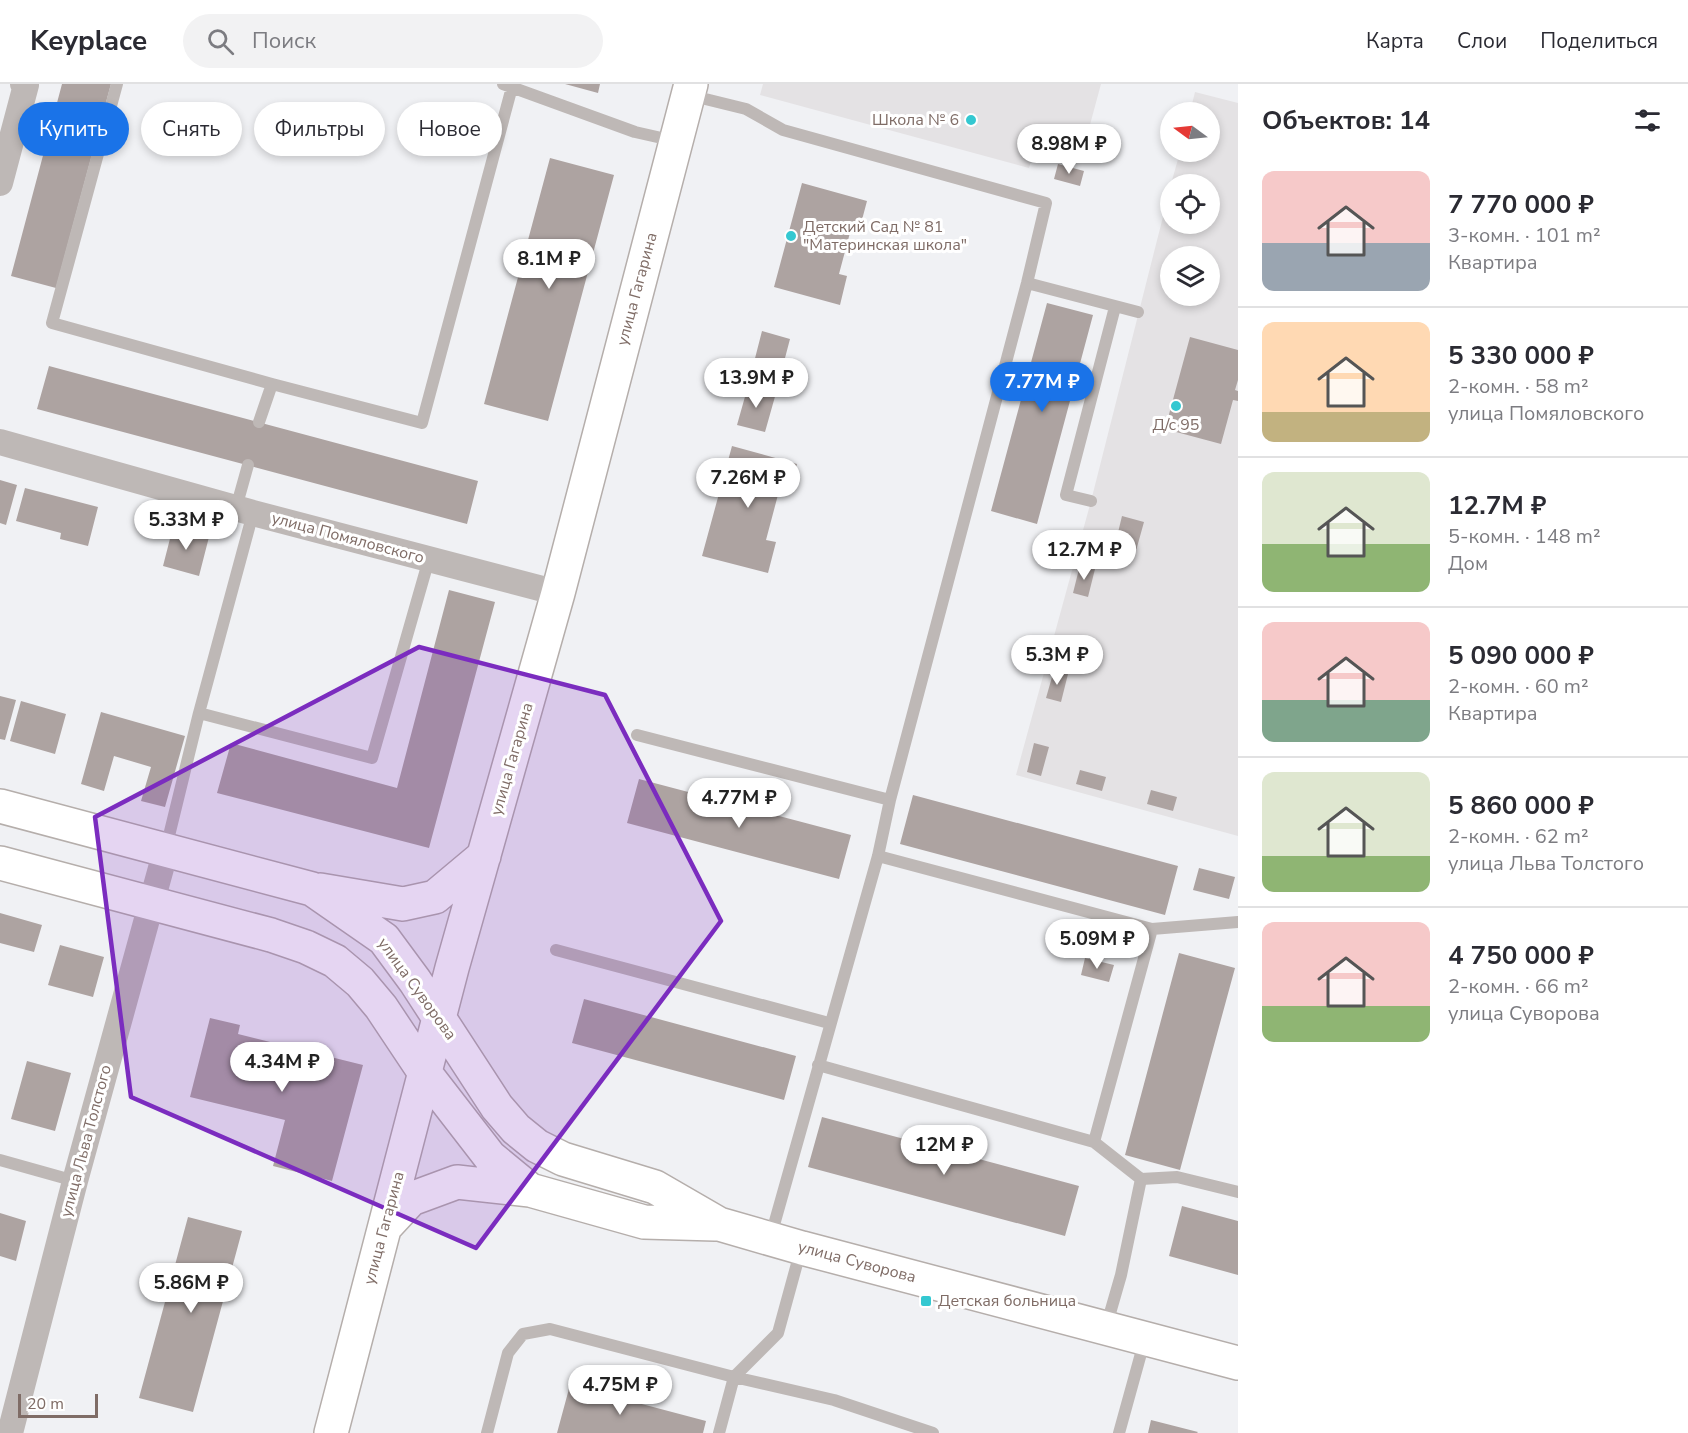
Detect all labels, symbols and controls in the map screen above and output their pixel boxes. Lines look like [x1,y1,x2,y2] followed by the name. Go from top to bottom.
[183,14,603,68] search box
[30,22,147,60] text: Keyplace
[204,25,237,58] icon: search
[252,26,316,56] text: Поиск
[1366,27,1424,55] text: Карта
[1457,27,1507,55] text: Слои
[1540,27,1658,55] text: Поделиться
[18,102,129,156] chip: Купить
[141,102,242,156] chip: Снять
[254,102,385,156] chip: Фильтры
[397,102,502,156] chip: Новое
[1160,102,1220,162] north arrow
[1160,102,1220,306] map controls
[1262,103,1430,138] text: Объектов: 14
[1631,104,1664,137] icon: filters
[872,109,959,131] place label: Школа № 6
[964,113,978,127] marker: Школа № 6
[1014,124,1124,175] pin: 8.98M ₽
[1031,130,1107,157] text: 8.98M ₽
[1160,174,1220,234] button: locate
[1448,187,1594,222] text: 7 770 000 ₽
[1310,195,1382,267] icon: home
[803,216,967,256] place label: Детский Сад № 81 "Материнская школа"
[1448,222,1601,249] text: 3-комн. · 101 m²
[784,229,798,243] marker: Детский Сад № 81 "Материнская школа"
[611,230,663,348] street label: улица Гагарина
[500,239,598,290] pin: 8.1M ₽
[517,245,581,272] text: 8.1M ₽
[1160,246,1220,306] button: layers
[1448,249,1538,276] text: Квартира
[1448,338,1594,373] text: 5 330 000 ₽
[1310,346,1382,418] icon: home
[701,358,811,409] pin: 13.9M ₽
[987,362,1097,413] pin: 7.77M ₽
[718,364,794,391] text: 13.9M ₽
[1004,368,1080,395] text: 7.77M ₽
[1448,373,1589,400] text: 2-комн. · 58 m²
[1169,399,1183,413] marker: Д/с 95
[1448,400,1644,427] text: улица Помяловского
[1153,414,1199,436] place label: Д/с 95
[693,458,803,509] pin: 7.26M ₽
[710,464,786,491] text: 7.26M ₽
[1448,488,1546,523] text: 12.7M ₽
[1310,496,1382,568] icon: home
[131,500,241,551] pin: 5.33M ₽
[148,506,224,533] text: 5.33M ₽
[269,507,427,569] street label: улица Помяловского
[1448,523,1601,550] text: 5-комн. · 148 m²
[1029,530,1139,581] pin: 12.7M ₽
[1046,536,1122,563] text: 12.7M ₽
[1448,550,1488,577] text: Дом
[1008,635,1106,686] pin: 5.3M ₽
[1448,638,1594,673] text: 5 090 000 ₽
[1025,641,1089,668] text: 5.3M ₽
[1310,646,1382,718] icon: home
[1448,673,1589,700] text: 2-комн. · 60 m²
[485,700,539,818] street label: улица Гагарина
[1448,700,1538,727] text: Квартира
[684,778,794,829] pin: 4.77M ₽
[701,784,777,811] text: 4.77M ₽
[1448,788,1594,823] text: 5 860 000 ₽
[1310,796,1382,868] icon: home
[1448,823,1589,850] text: 2-комн. · 62 m²
[1448,850,1644,877] text: улица Льва Толстого
[1042,919,1152,970] pin: 5.09M ₽
[1059,925,1135,952] text: 5.09M ₽
[372,933,462,1045] street label: улица Суворова
[1448,938,1594,973] text: 4 750 000 ₽
[1310,946,1382,1018] icon: home
[1448,973,1589,1000] text: 2-комн. · 66 m²
[1448,1000,1600,1027] text: улица Суворова
[227,1042,337,1093] pin: 4.34M ₽
[244,1048,320,1075] text: 4.34M ₽
[55,1062,117,1220] street label: улица Льва Толстого
[902,1125,986,1176] pin: 12M ₽
[915,1131,973,1158] text: 12M ₽
[358,1169,410,1287] street label: улица Гагарина
[796,1236,918,1288] street label: улица Суворова
[136,1263,246,1314] pin: 5.86M ₽
[153,1269,229,1296] text: 5.86M ₽
[938,1290,1076,1312] place label: Детская больница
[919,1294,933,1308] marker: Детская больница
[565,1365,675,1416] pin: 4.75M ₽
[582,1371,658,1398] text: 4.75M ₽
[18,1391,98,1418] scale bar
[27,1393,64,1415] text: 20 m

